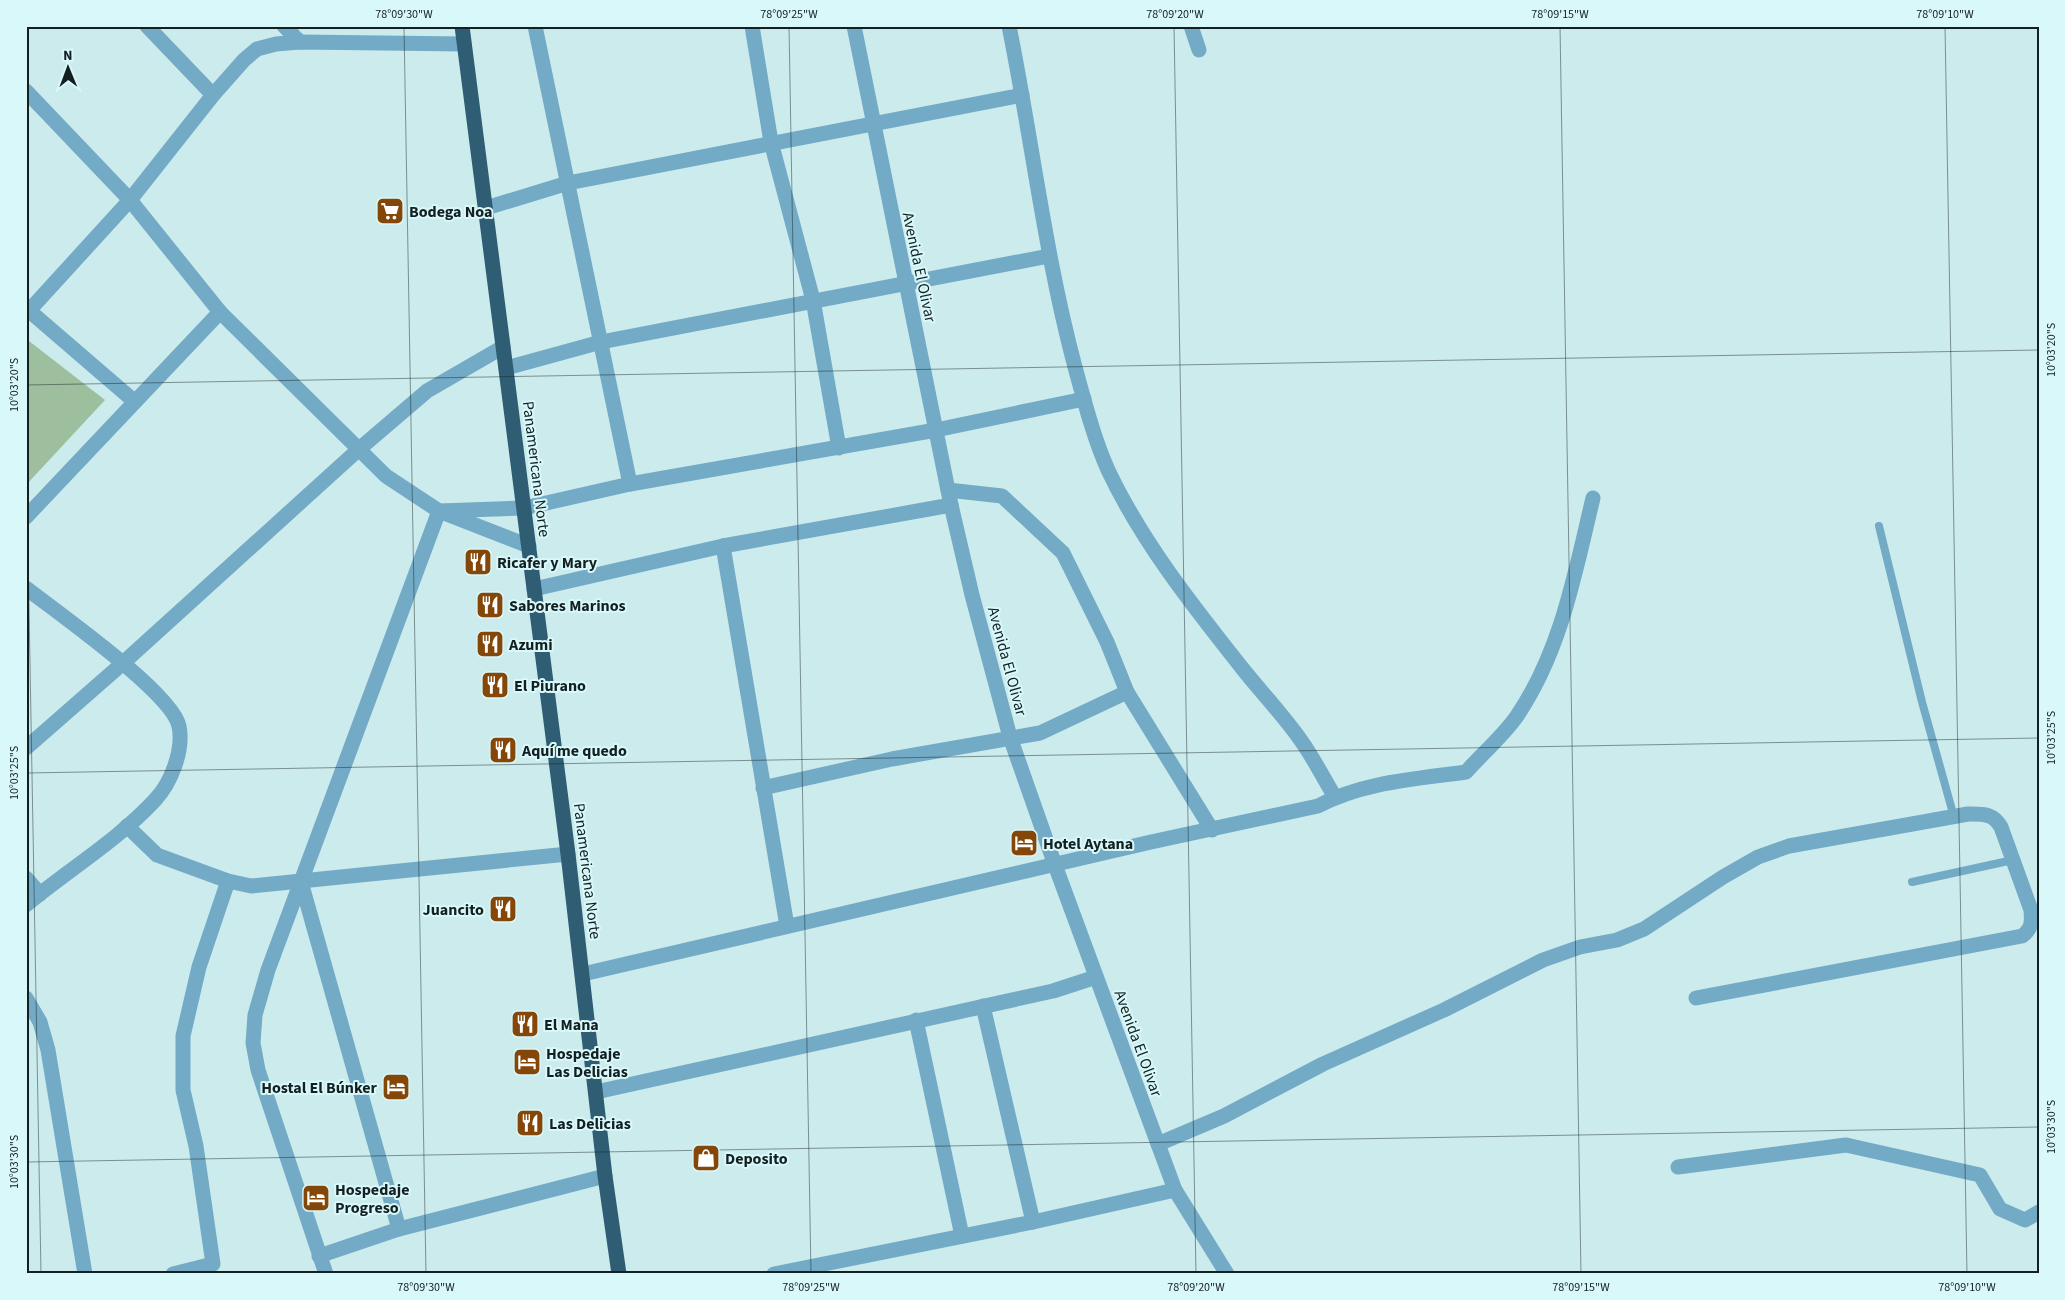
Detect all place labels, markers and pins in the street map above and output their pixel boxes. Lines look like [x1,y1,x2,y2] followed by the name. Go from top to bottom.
[375,196,405,226] supermarket icon: Bodega Noa
[409,201,493,223] place label: Bodega Noa
[463,547,493,577] restaurant icon: Ricafer y Mary
[497,552,598,574] place label: Ricafer y Mary
[475,590,505,620] restaurant icon: Sabores Marinos
[509,595,626,617] place label: Sabores Marinos
[475,629,505,659] restaurant icon: Azumi
[508,634,553,656] place label: Azumi
[480,670,510,700] restaurant icon: El Piurano
[514,675,586,697] place label: El Piurano
[488,735,518,765] restaurant icon: Aquí me quedo
[521,740,627,762] place label: Aquí me quedo
[1009,828,1039,858] hotel icon: Hotel Aytana
[1043,833,1133,855] place label: Hotel Aytana
[488,894,518,924] restaurant icon: Juancito
[423,899,484,921] place label: Juancito
[510,1009,540,1039] restaurant icon: El Mana
[544,1014,599,1036] place label: El Mana
[546,1043,628,1083] place label: Hospedaje Las Delicias
[512,1047,542,1077] hotel icon: Hospedaje Las Delicias
[381,1072,411,1102] hotel icon: Hostal El Búnker
[261,1077,378,1099] place label: Hostal El Búnker
[515,1108,545,1138] restaurant icon: Las Delicias
[549,1113,631,1135] place label: Las Delicias
[691,1143,721,1173] shop icon: Deposito
[725,1148,788,1170] place label: Deposito
[335,1179,409,1219] place label: Hospedaje Progreso
[301,1183,331,1213] hotel icon: Hospedaje Progreso

